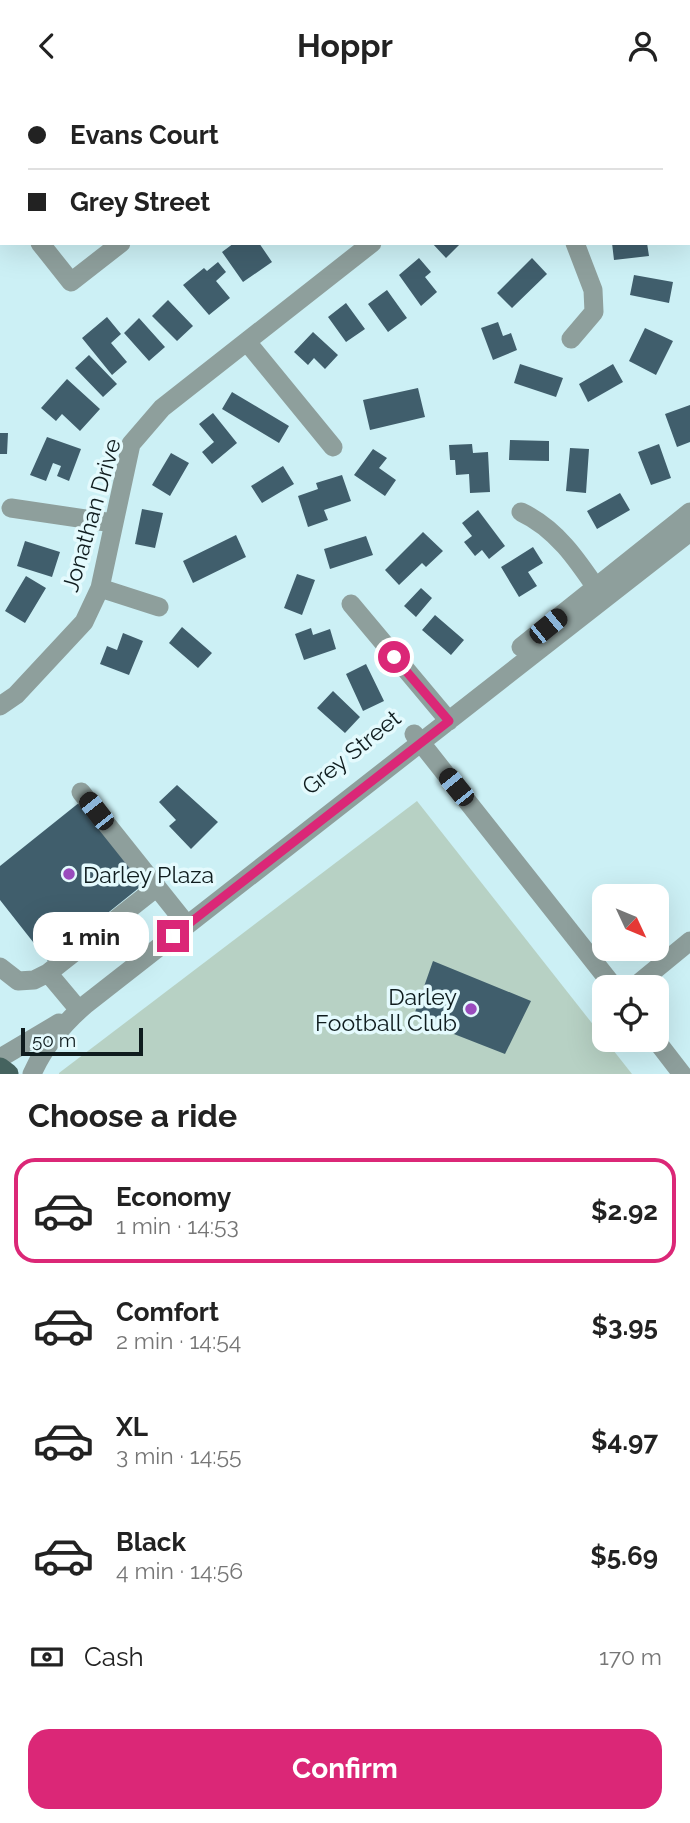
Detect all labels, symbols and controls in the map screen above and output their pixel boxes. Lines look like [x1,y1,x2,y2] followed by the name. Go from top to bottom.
[28,27,66,65] icon: back
[297,27,393,64] text: Hoppr
[624,27,662,65] icon: person
[70,120,219,150] text: Evans Court
[70,187,210,217] text: Grey Street
[56,435,126,595] street label: Jonathan Drive
[526,605,571,647] car
[378,641,410,673] route start
[296,704,406,800] street label: Grey Street
[435,764,478,810] car
[75,788,118,834] car
[83,861,214,888] place label: Darley Plaza
[61,866,77,882] marker: Darley Plaza
[592,884,668,961] north arrow
[592,884,669,1052] map controls
[33,911,148,961] callout: 1 min
[157,920,189,952] route end
[62,923,120,950] text: 1 min
[592,975,669,1052] button: locate
[315,983,457,1036] place label: Darley Football Club
[463,1001,479,1017] marker: Darley Football Club
[21,1025,144,1057] scale bar
[32,1029,76,1051] text: 50 m
[28,1097,237,1134] text: Choose a ride
[32,1179,95,1242] icon: car
[116,1182,231,1212] text: Economy
[591,1196,658,1226] text: $2.92
[116,1212,239,1239] text: 1 min · 14:53
[32,1294,95,1357] icon: car
[116,1297,219,1327] text: Comfort
[592,1311,658,1341] text: $3.95
[116,1327,241,1354] text: 2 min · 14:54
[32,1409,95,1472] icon: car
[116,1412,148,1442] text: XL
[591,1426,658,1456] text: $4.97
[116,1442,242,1469] text: 3 min · 14:55
[32,1524,95,1587] icon: car
[116,1527,186,1557] text: Black
[590,1541,658,1571] text: $5.69
[116,1557,243,1584] text: 4 min · 14:56
[28,1638,66,1676] icon: cash
[84,1642,144,1672] text: Cash
[599,1643,662,1670] text: 170 m
[28,1729,662,1809] button: Confirm

